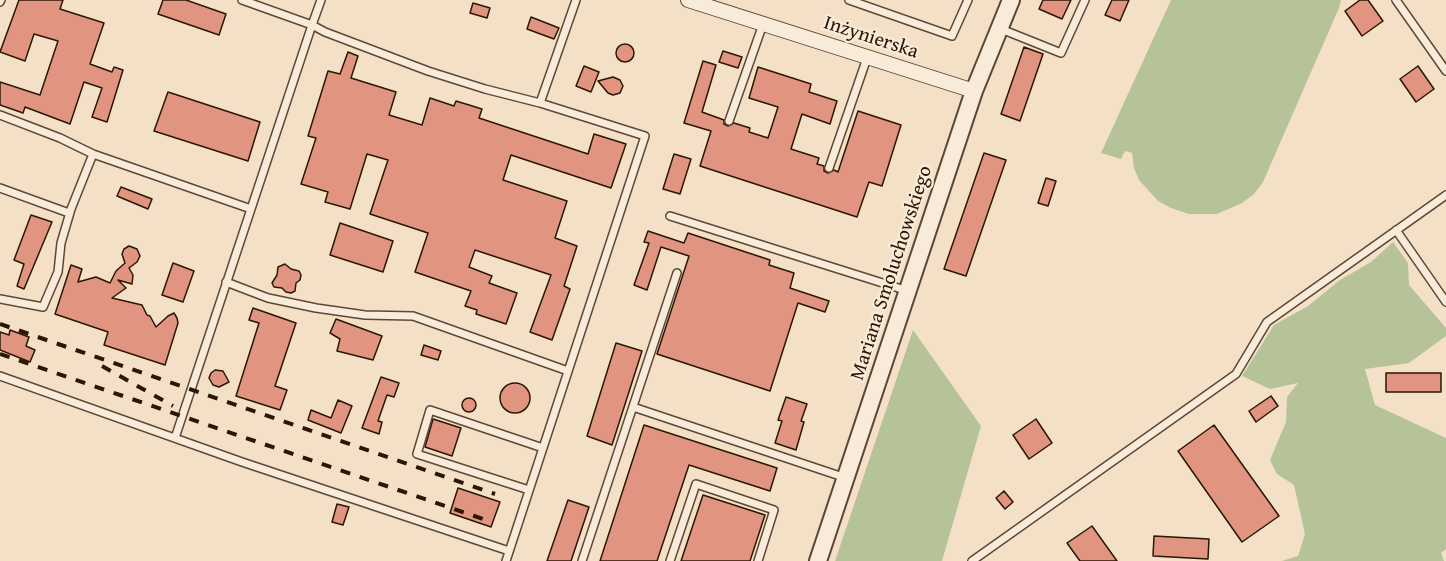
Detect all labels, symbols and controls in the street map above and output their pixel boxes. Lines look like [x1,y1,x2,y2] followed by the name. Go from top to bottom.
[821,11,921,65] street label: Inżynierska
[846,163,938,383] street label: Mariana Smoluchowskiego

